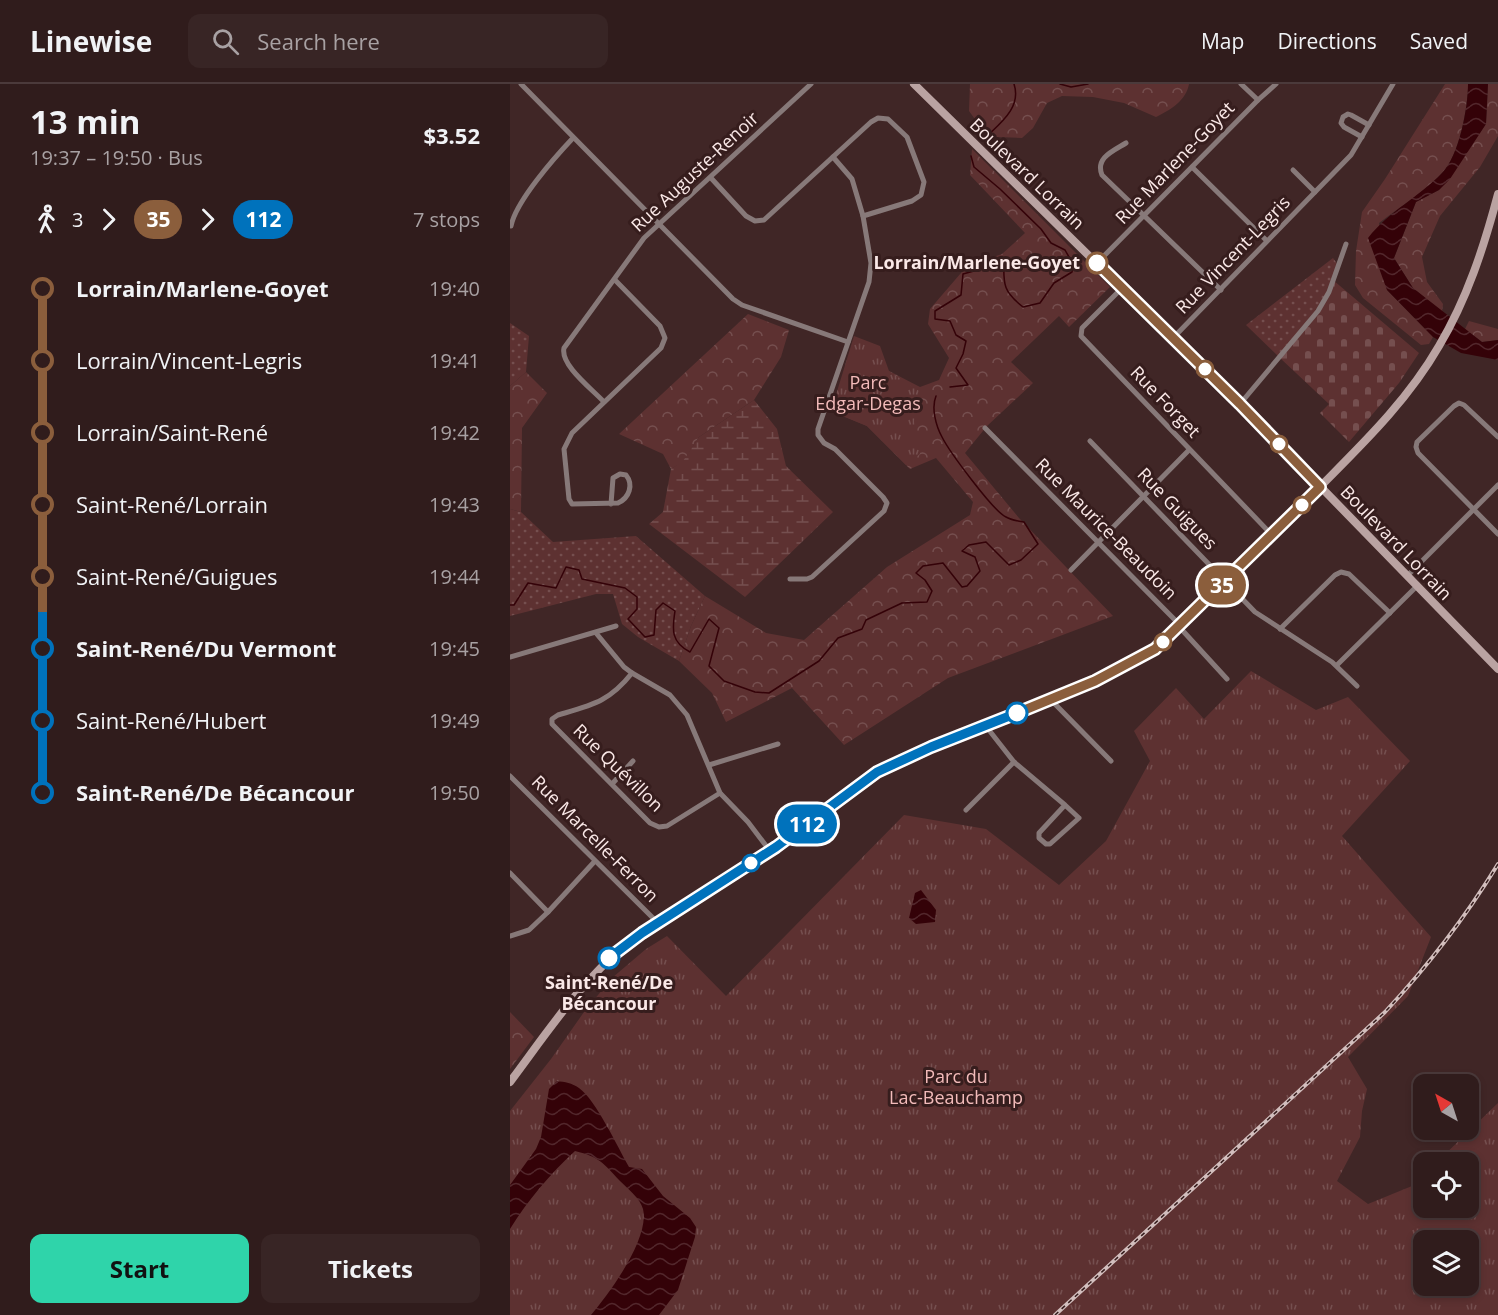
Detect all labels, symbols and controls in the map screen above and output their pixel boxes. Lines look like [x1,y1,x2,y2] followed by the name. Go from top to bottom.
[188,14,608,68] search box
[30,22,152,60] text: Linewise
[209,25,242,58] icon: search
[257,26,380,56] text: Search here
[1201,27,1244,55] text: Map
[1277,27,1377,55] text: Directions
[1410,27,1468,55] text: Saved
[1110,96,1239,229] street label: Rue Marlene-Goyet
[30,99,140,144] text: 13 min
[625,105,764,237] street label: Rue Auguste-Renoir
[965,112,1090,234] street label: Boulevard Lorrain
[423,120,480,150] text: $3.52
[30,144,203,171] text: 19:37 – 19:50 · Bus
[1170,190,1295,318] street label: Rue Vincent-Legris
[30,203,63,236] icon: walk
[92,203,125,236] icon: forward
[191,203,224,236] icon: forward
[146,205,170,233] text: 35
[245,205,281,233] text: 112
[72,206,83,233] text: 3
[413,206,480,233] text: 7 stops
[873,250,1080,274] place label: Lorrain/Marlene-Goyet
[1086,252,1108,274] marker: Lorrain/Marlene-Goyet
[76,273,328,303] text: Lorrain/Marlene-Goyet
[429,275,480,302] text: 19:40
[76,345,302,375] text: Lorrain/Vincent-Legris
[429,347,480,374] text: 19:41
[1126,360,1206,442] street label: Rue Forget
[1196,360,1214,378] unlabelled marker
[815,370,921,415] park label: Parc Edgar-Degas
[76,417,268,447] text: Lorrain/Saint-René
[429,419,480,446] text: 19:42
[1270,435,1288,453] unlabelled marker
[1031,452,1183,604] street label: Rue Maurice-Beaudoin
[1133,462,1223,554] street label: Rue Guigues
[1336,480,1458,605] street label: Boulevard Lorrain
[76,489,268,519] text: Saint-René/Lorrain
[429,491,480,518] text: 19:43
[1293,496,1311,514] unlabelled marker
[76,561,277,591] text: Saint-René/Guigues
[429,563,480,590] text: 19:44
[1195,566,1249,604] line badge: 35
[1210,571,1234,599] text: 35
[76,633,336,663] text: Saint-René/Du Vermont
[1154,633,1172,651] unlabelled marker
[429,635,480,662] text: 19:45
[1006,702,1028,724] unlabelled marker
[76,705,266,735] text: Saint-René/Hubert
[429,707,480,734] text: 19:49
[568,718,669,816] street label: Rue Quévillon
[527,770,664,907] street label: Rue Marcelle-Ferron
[76,777,355,807] text: Saint-René/De Bécancour
[429,779,480,806] text: 19:50
[772,804,842,844] line badge: 112
[789,810,825,838] text: 112
[742,854,760,872] unlabelled marker
[598,947,620,969] marker: Saint-René/De Bécancour
[545,970,673,1015] place label: Saint-René/De Bécancour
[889,1064,1023,1109] park label: Parc du Lac-Beauchamp
[1413,1074,1479,1140] north arrow
[1413,1074,1479,1296] map controls
[1413,1152,1479,1218] button: locate
[1413,1230,1479,1296] button: layers
[30,1234,249,1303] button: Start
[261,1234,480,1303] button: Tickets

